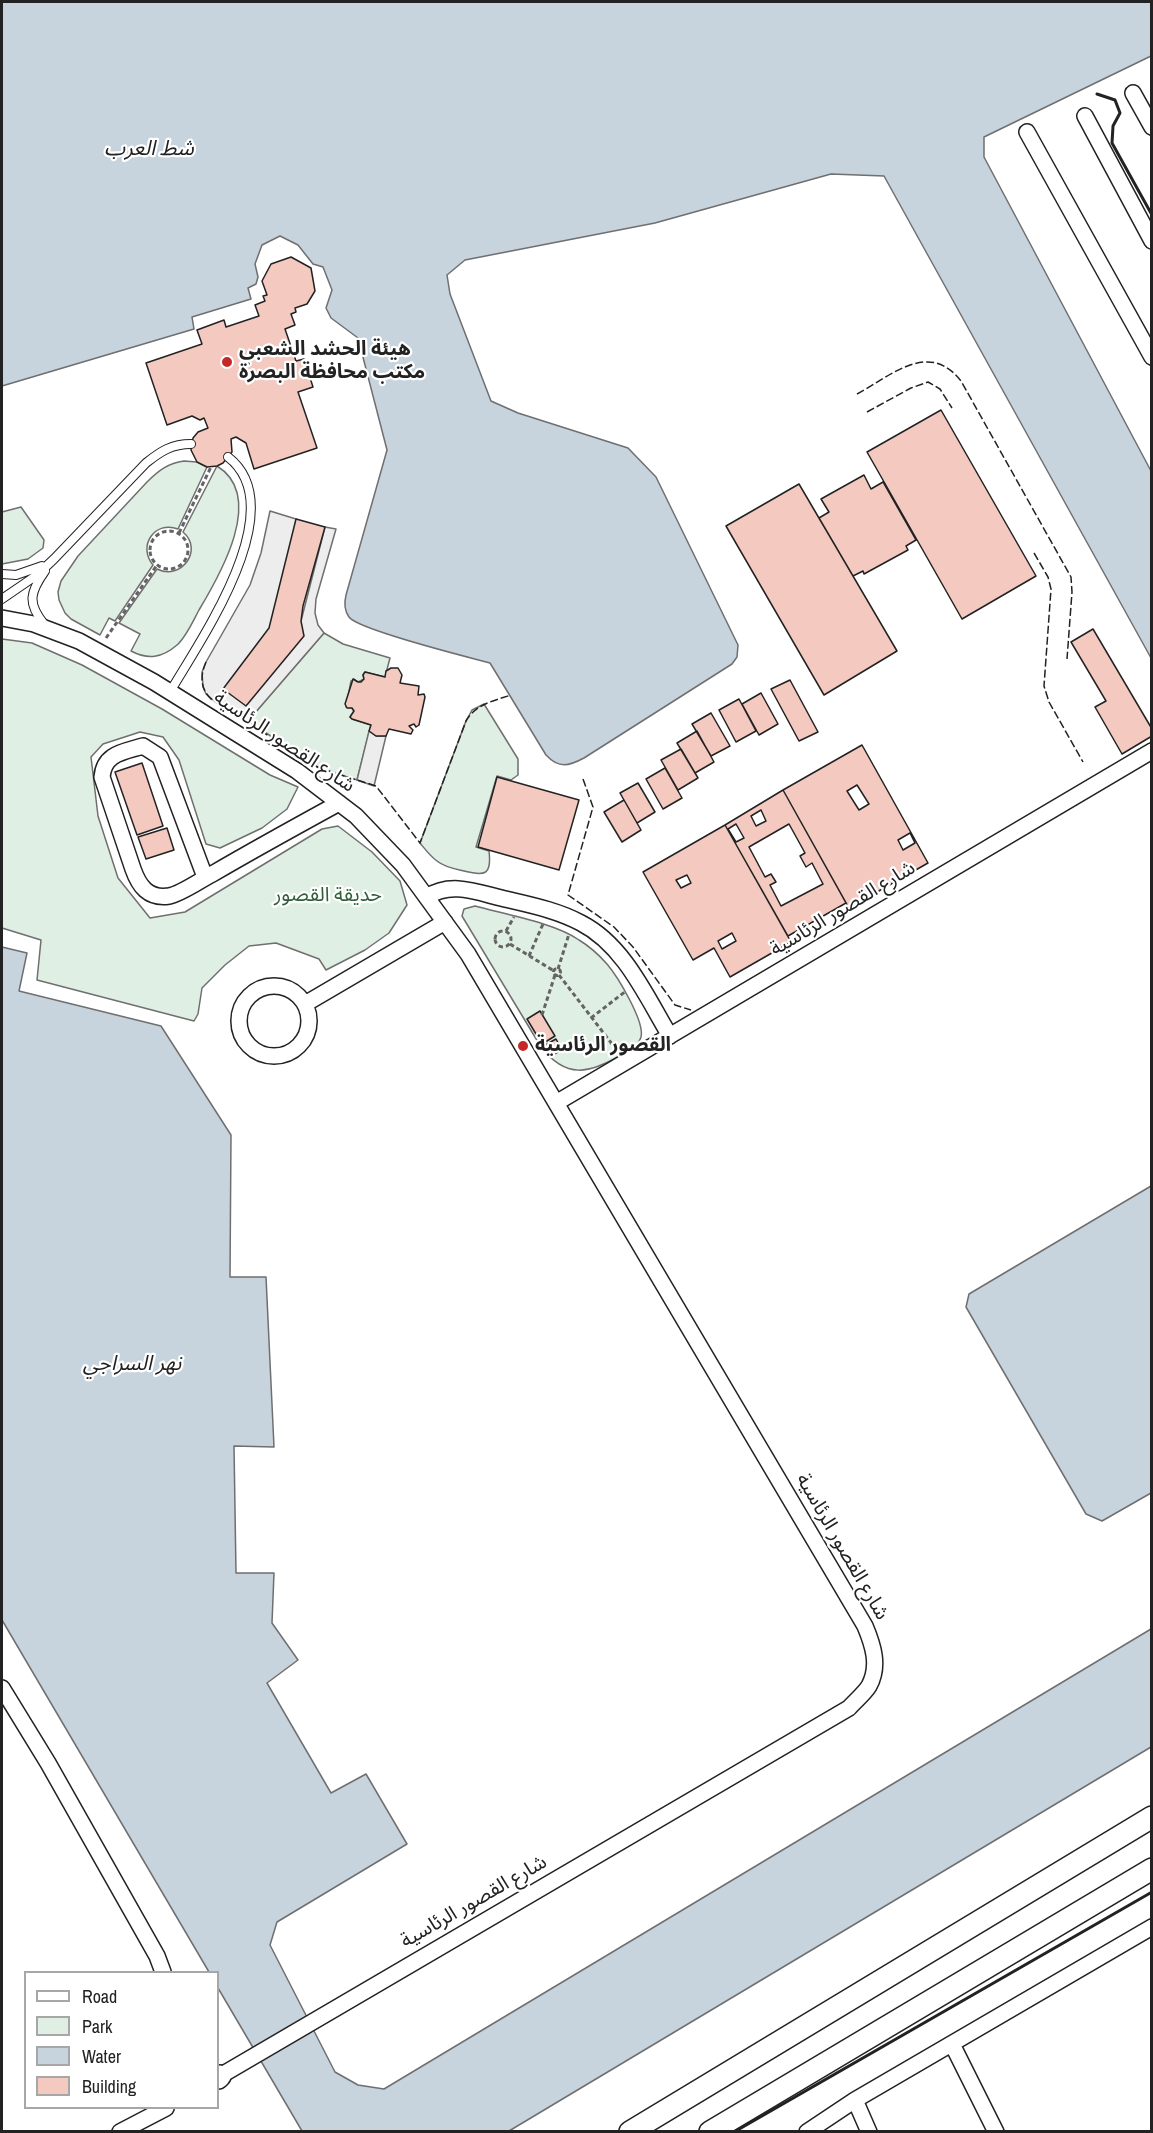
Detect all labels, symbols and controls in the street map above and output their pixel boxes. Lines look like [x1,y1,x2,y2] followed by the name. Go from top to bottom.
[104,136,194,162] water label: شط العرب
[239,338,425,385] place label: هيئة الحشد الشعبي مكتب محافظة البصرة
[220,355,234,369] marker: هيئة الحشد الشعبي مكتب محافظة البصرة
[209,686,359,798] street label: شارع القصور الرئاسية
[766,856,920,962] street label: شارع القصور الرئاسية
[274,884,382,908] park label: حديقة القصور
[535,1034,671,1058] place label: القصور الرئاسية
[516,1039,530,1053] marker: القصور الرئاسية
[83,1351,181,1377] water label: نهر السراجي
[790,1470,894,1624] street label: شارع القصور الرئاسية
[397,1850,551,1954] street label: شارع القصور الرئاسية
[24,1971,219,2109] legend
[82,1984,117,2009] text: Road
[82,2014,112,2039] text: Park
[82,2044,121,2069] text: Water
[82,2074,136,2099] text: Building

